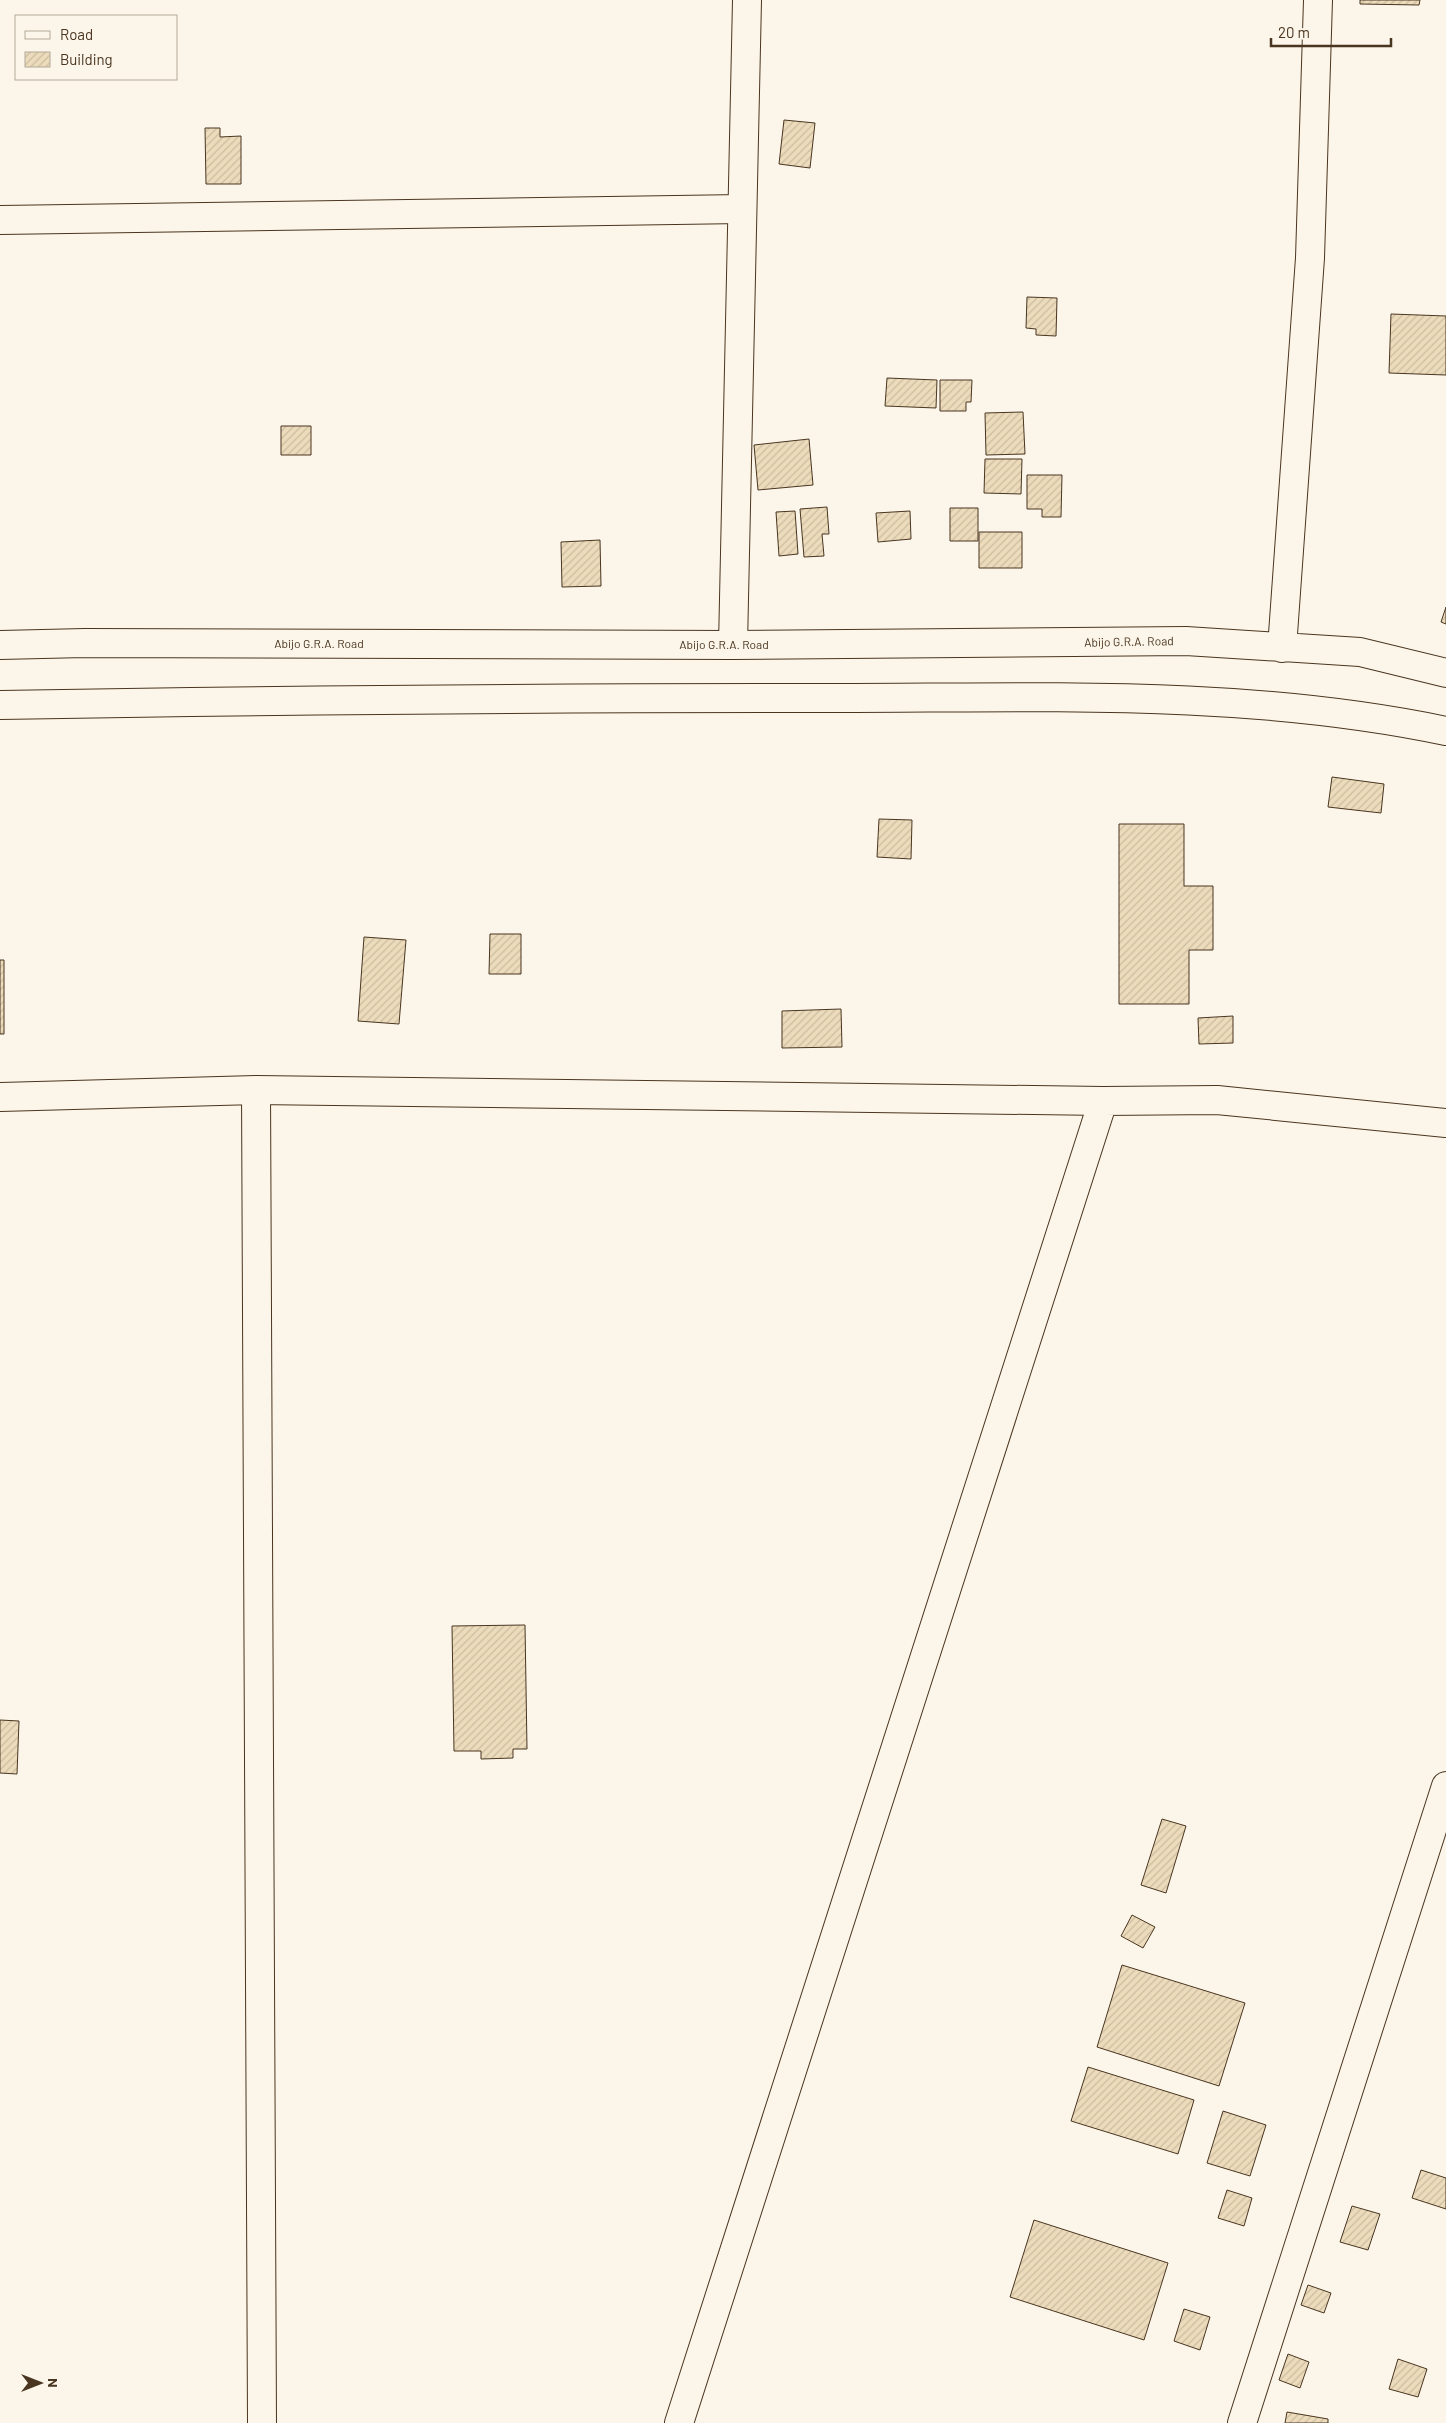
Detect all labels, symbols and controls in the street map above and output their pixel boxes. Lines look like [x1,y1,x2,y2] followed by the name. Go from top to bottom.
[15,15,178,80] legend
[1271,15,1391,47] scale bar
[1278,23,1310,41] text: 20 m
[60,25,93,43] text: Road
[60,50,113,68] text: Building
[1084,633,1174,649] street label: Abijo G.R.A. Road
[274,636,364,650] street label: Abijo G.R.A. Road
[679,637,769,651] street label: Abijo G.R.A. Road
[15,2358,65,2408] north arrow
[45,2378,62,2388] text: N

